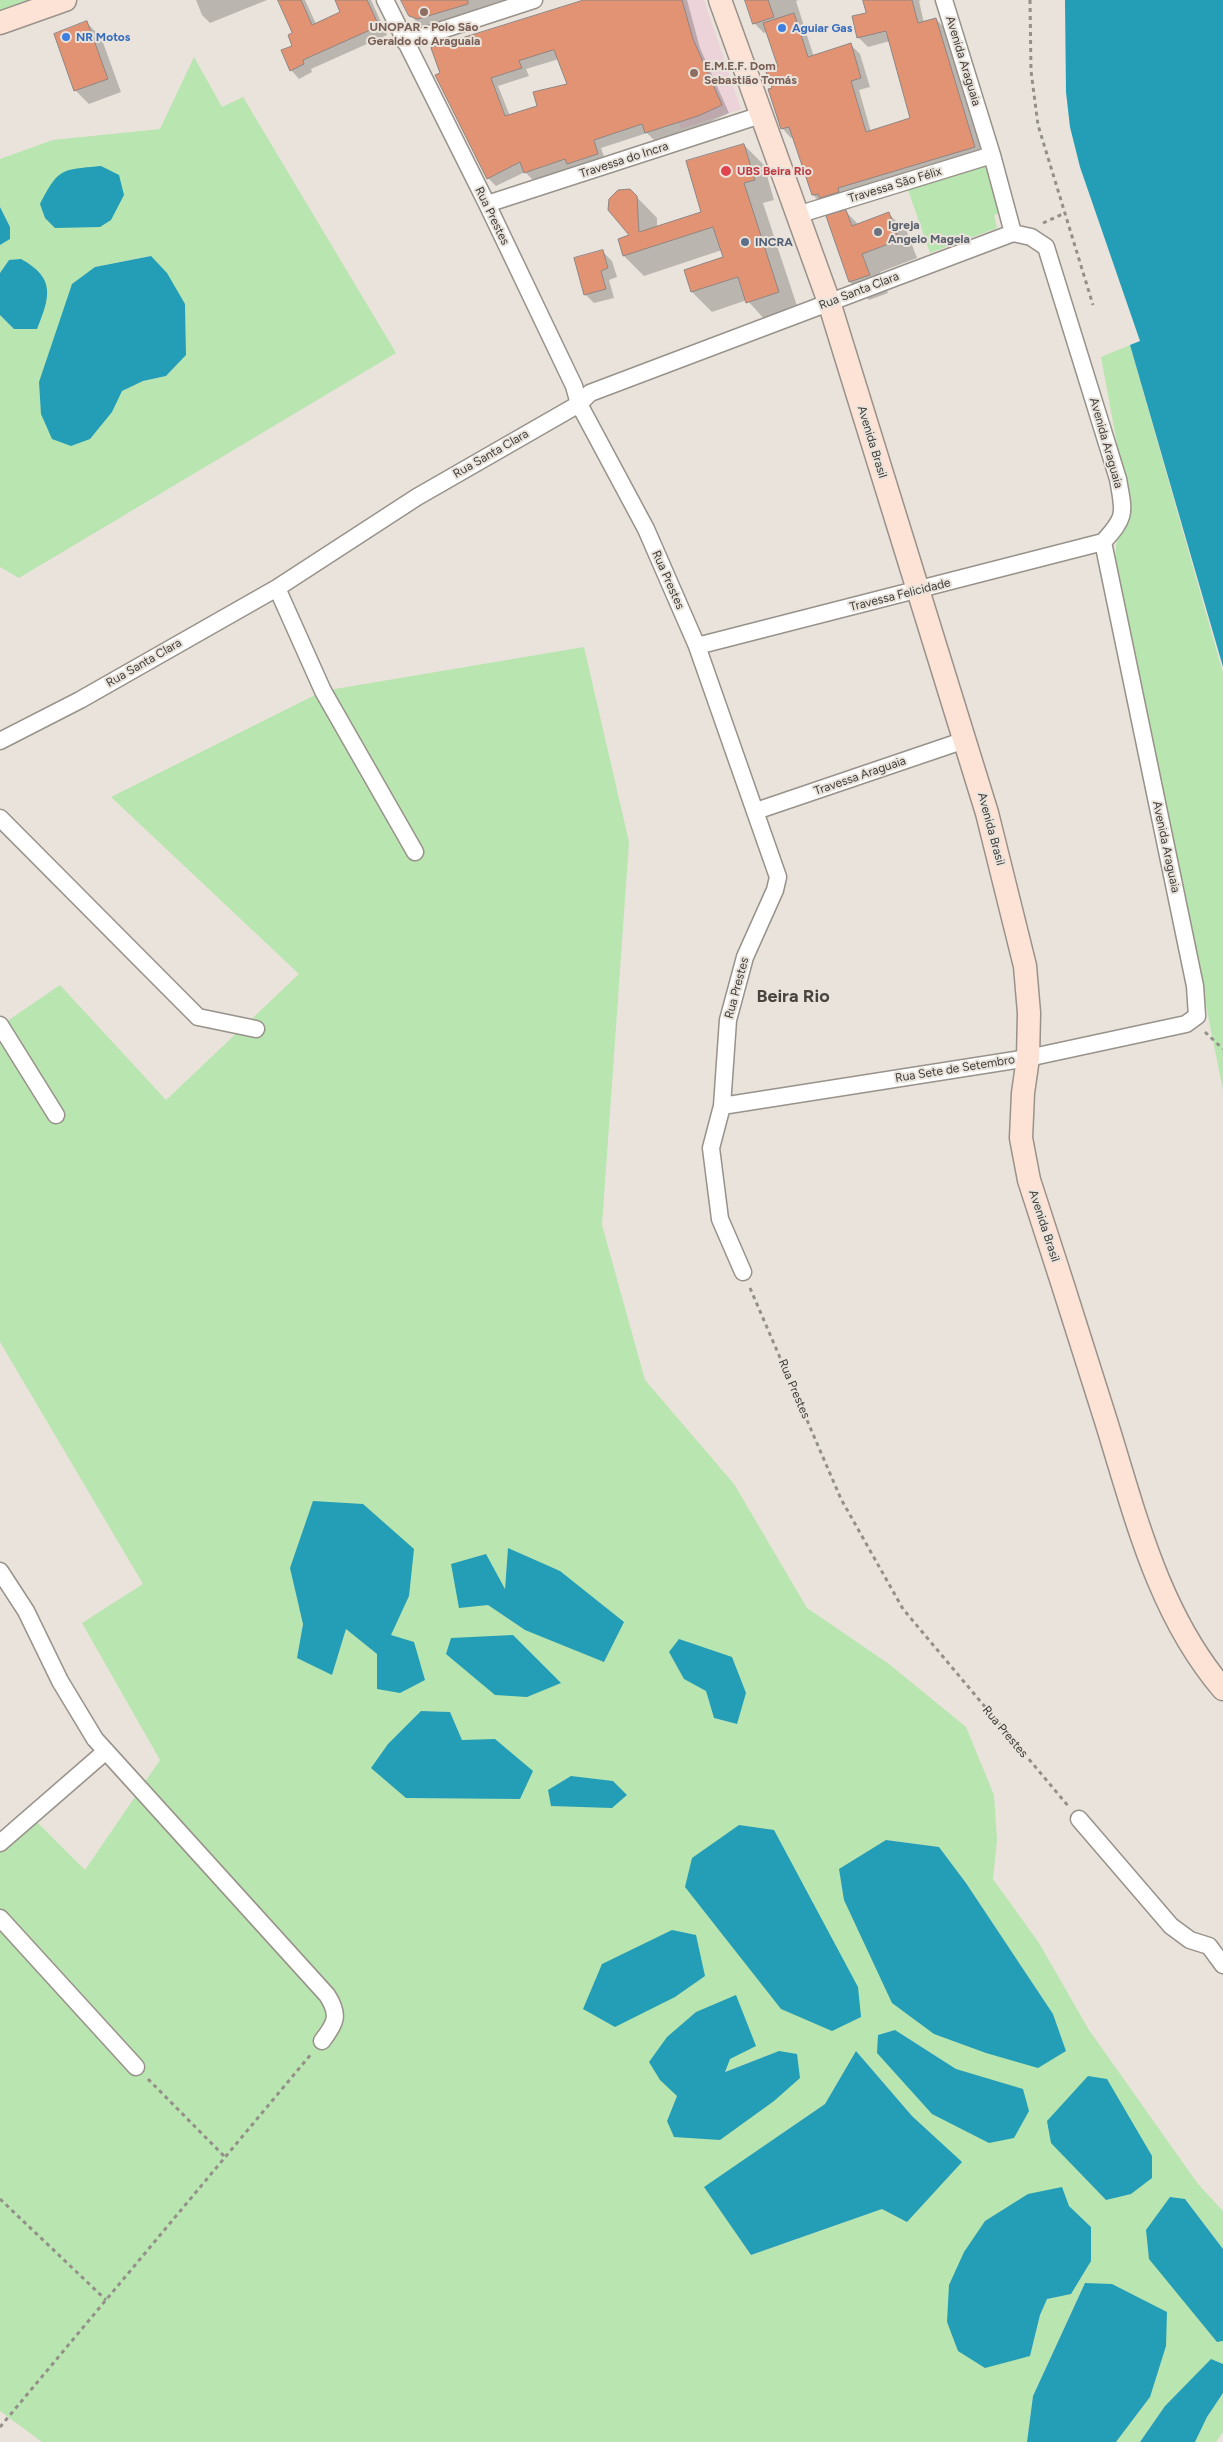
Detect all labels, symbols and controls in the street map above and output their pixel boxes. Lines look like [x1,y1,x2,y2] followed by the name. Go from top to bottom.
[418,6,430,18] marker: UNOPAR - Polo São Geraldo do Araguaia
[942,14,984,108] street label: Avenida Araguaia
[368,20,480,48] place label: UNOPAR - Polo São Geraldo do Araguaia
[792,21,852,35] place label: Aguiar Gas
[776,22,788,34] marker: Aguiar Gas
[76,30,130,44] place label: NR Motos
[60,31,72,43] marker: NR Motos
[704,59,797,87] place label: E.M.E.F. Dom Sebastião Tomás
[688,67,700,79] marker: E.M.E.F. Dom Sebastião Tomás
[578,139,670,181] street label: Travessa do Incra
[719,164,733,178] marker: UBS Beira Rio
[737,164,812,178] place label: UBS Beira Rio
[847,164,943,206] street label: Travessa São Félix
[472,185,512,247] street label: Rua Prestes
[888,218,970,246] place label: Igreja Angelo Magela
[872,226,884,238] marker: Igreja Angelo Magela
[755,235,793,249] place label: INCRA
[739,236,751,248] marker: INCRA
[817,269,901,313] street label: Rua Santa Clara
[1086,396,1126,490] street label: Avenida Araguaia
[854,404,890,480] street label: Avenida Brasil
[451,427,531,481] street label: Rua Santa Clara
[649,548,687,612] street label: Rua Prestes
[848,575,952,615] street label: Travessa Felicidade
[104,636,184,690] street label: Rua Santa Clara
[812,754,908,798] street label: Travessa Araguaia
[974,791,1008,867] street label: Avenida Brasil
[1149,800,1183,894] street label: Avenida Araguaia
[722,956,752,1020] street label: Rua Prestes
[756,986,830,1008] district label: Beira Rio
[894,1052,1016,1086] street label: Rua Sete de Setembro
[1026,1188,1062,1264] street label: Avenida Brasil
[775,1357,813,1421] street label: Rua Prestes
[979,1703,1031,1761] street label: Rua Prestes

